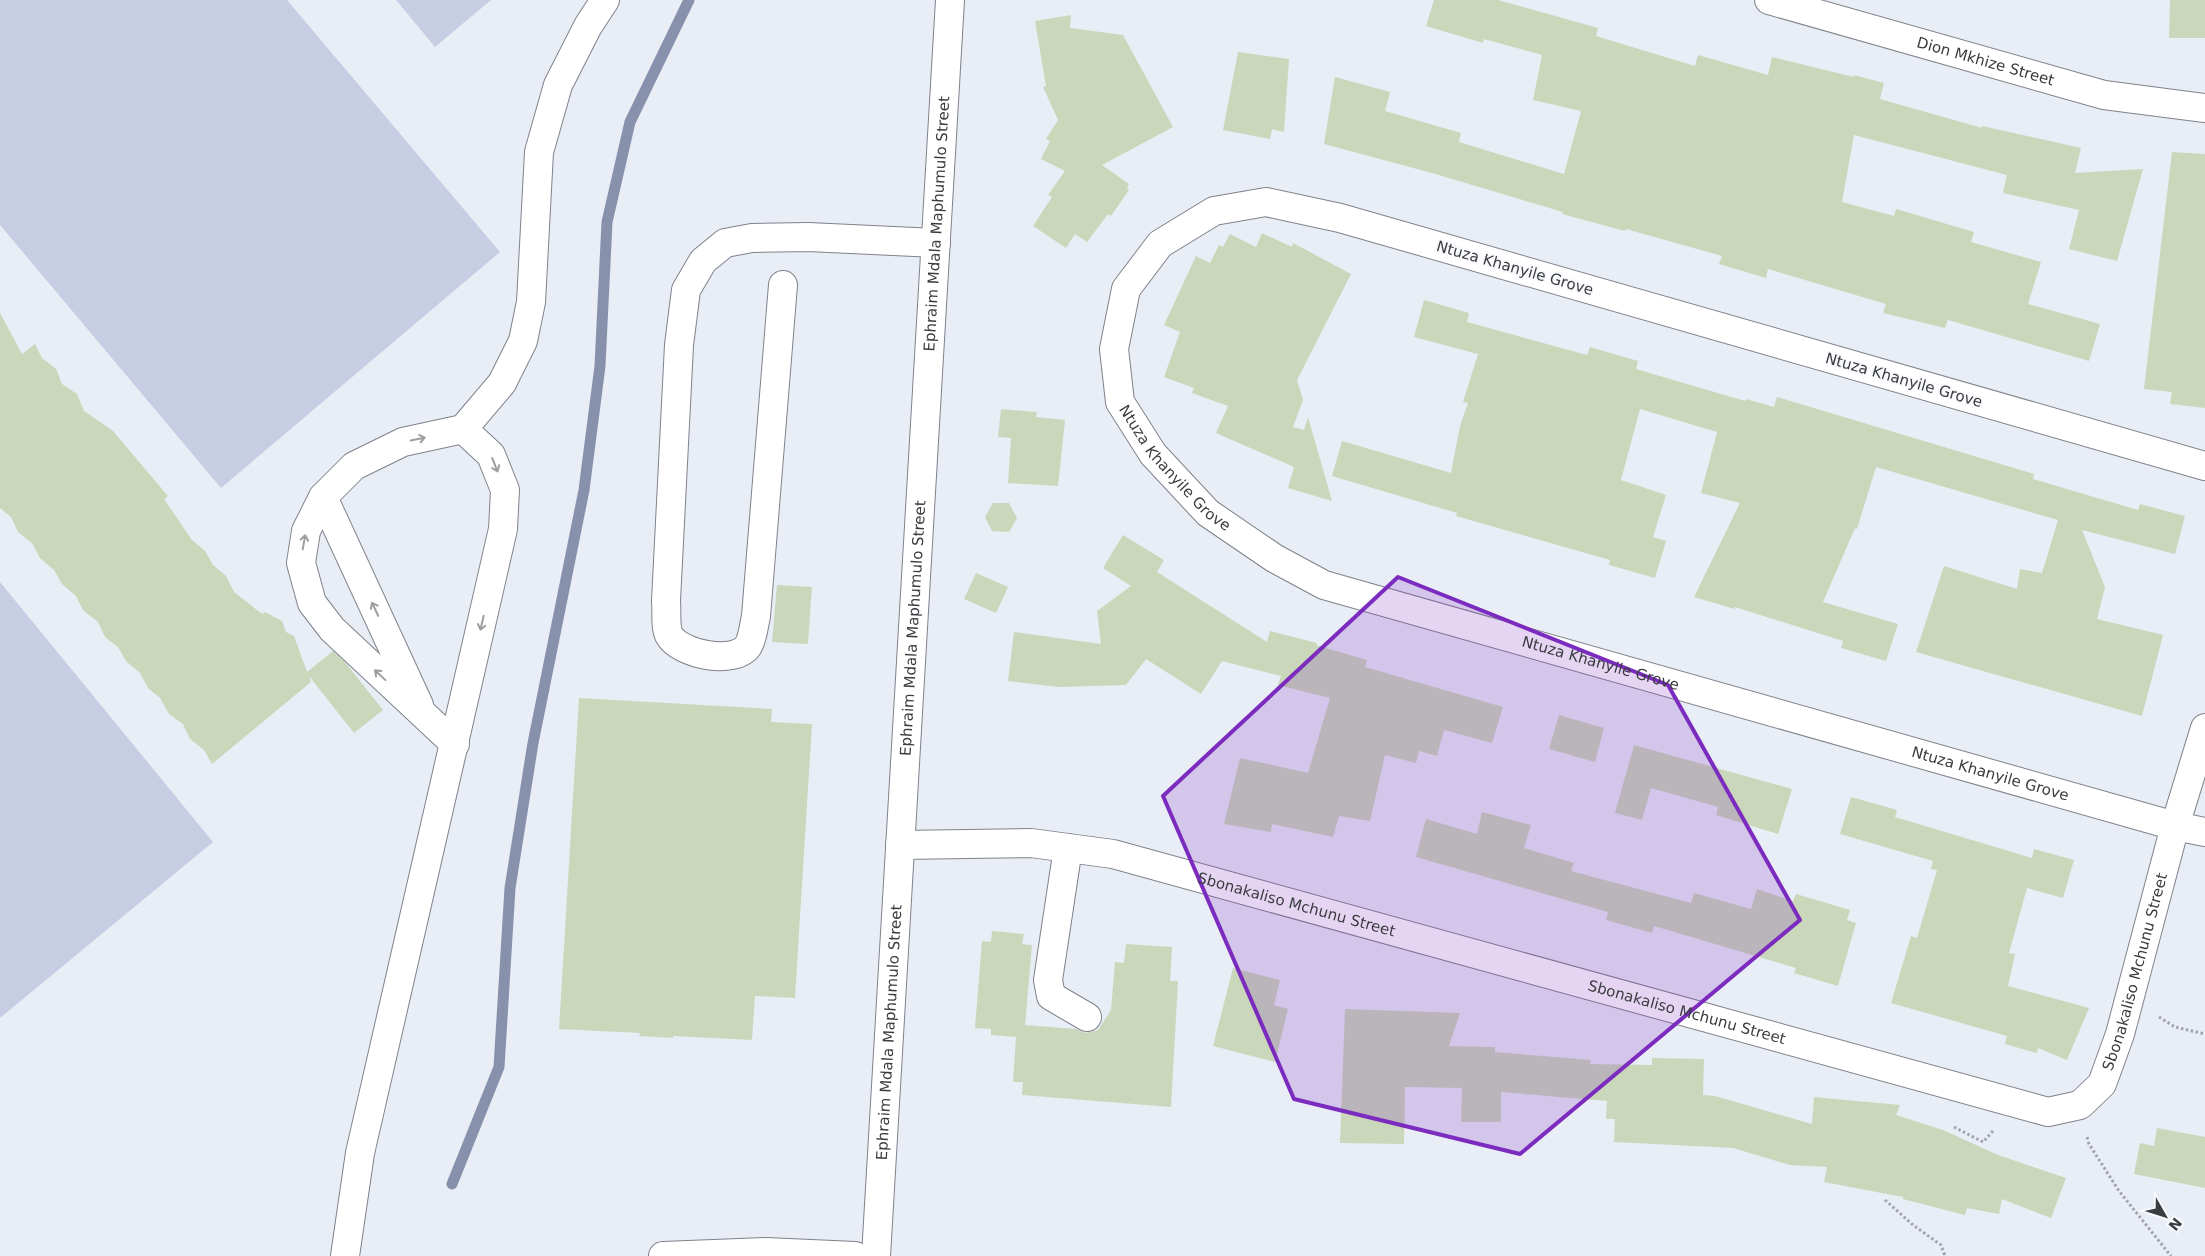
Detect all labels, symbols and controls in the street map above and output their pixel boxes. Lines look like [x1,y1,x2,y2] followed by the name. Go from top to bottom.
[1915,33,2056,89] street label: Dion Mkhize Street
[920,95,953,352] street label: Ephraim Mdala Maphumulo Street
[1434,237,1596,299] street label: Ntuza Khanyile Grove
[1823,349,1985,411] street label: Ntuza Khanyile Grove
[1115,402,1234,535] street label: Ntuza Khanyile Grove
[410,434,426,443] one-way arrow
[491,457,500,472] one-way arrow
[896,500,930,756] street label: Ephraim Mdala Maphumulo Street
[300,534,310,550] one-way arrow
[370,602,379,617] one-way arrow
[477,614,486,630] one-way arrow
[1520,633,1681,694] street label: Ntuza Khanyile Grove
[374,669,386,681] one-way arrow
[1910,743,2071,805] street label: Ntuza Khanyile Grove
[1195,869,1397,940] street label: Sbonakaliso Mchunu Street
[2099,871,2171,1073] street label: Sbonakaliso Mchunu Street
[873,904,906,1161] street label: Ephraim Mdala Maphumulo Street
[1586,976,1788,1048] street label: Sbonakaliso Mchunu Street
[2140,1191,2190,1241] north arrow
[2165,1215,2185,1234] text: N

